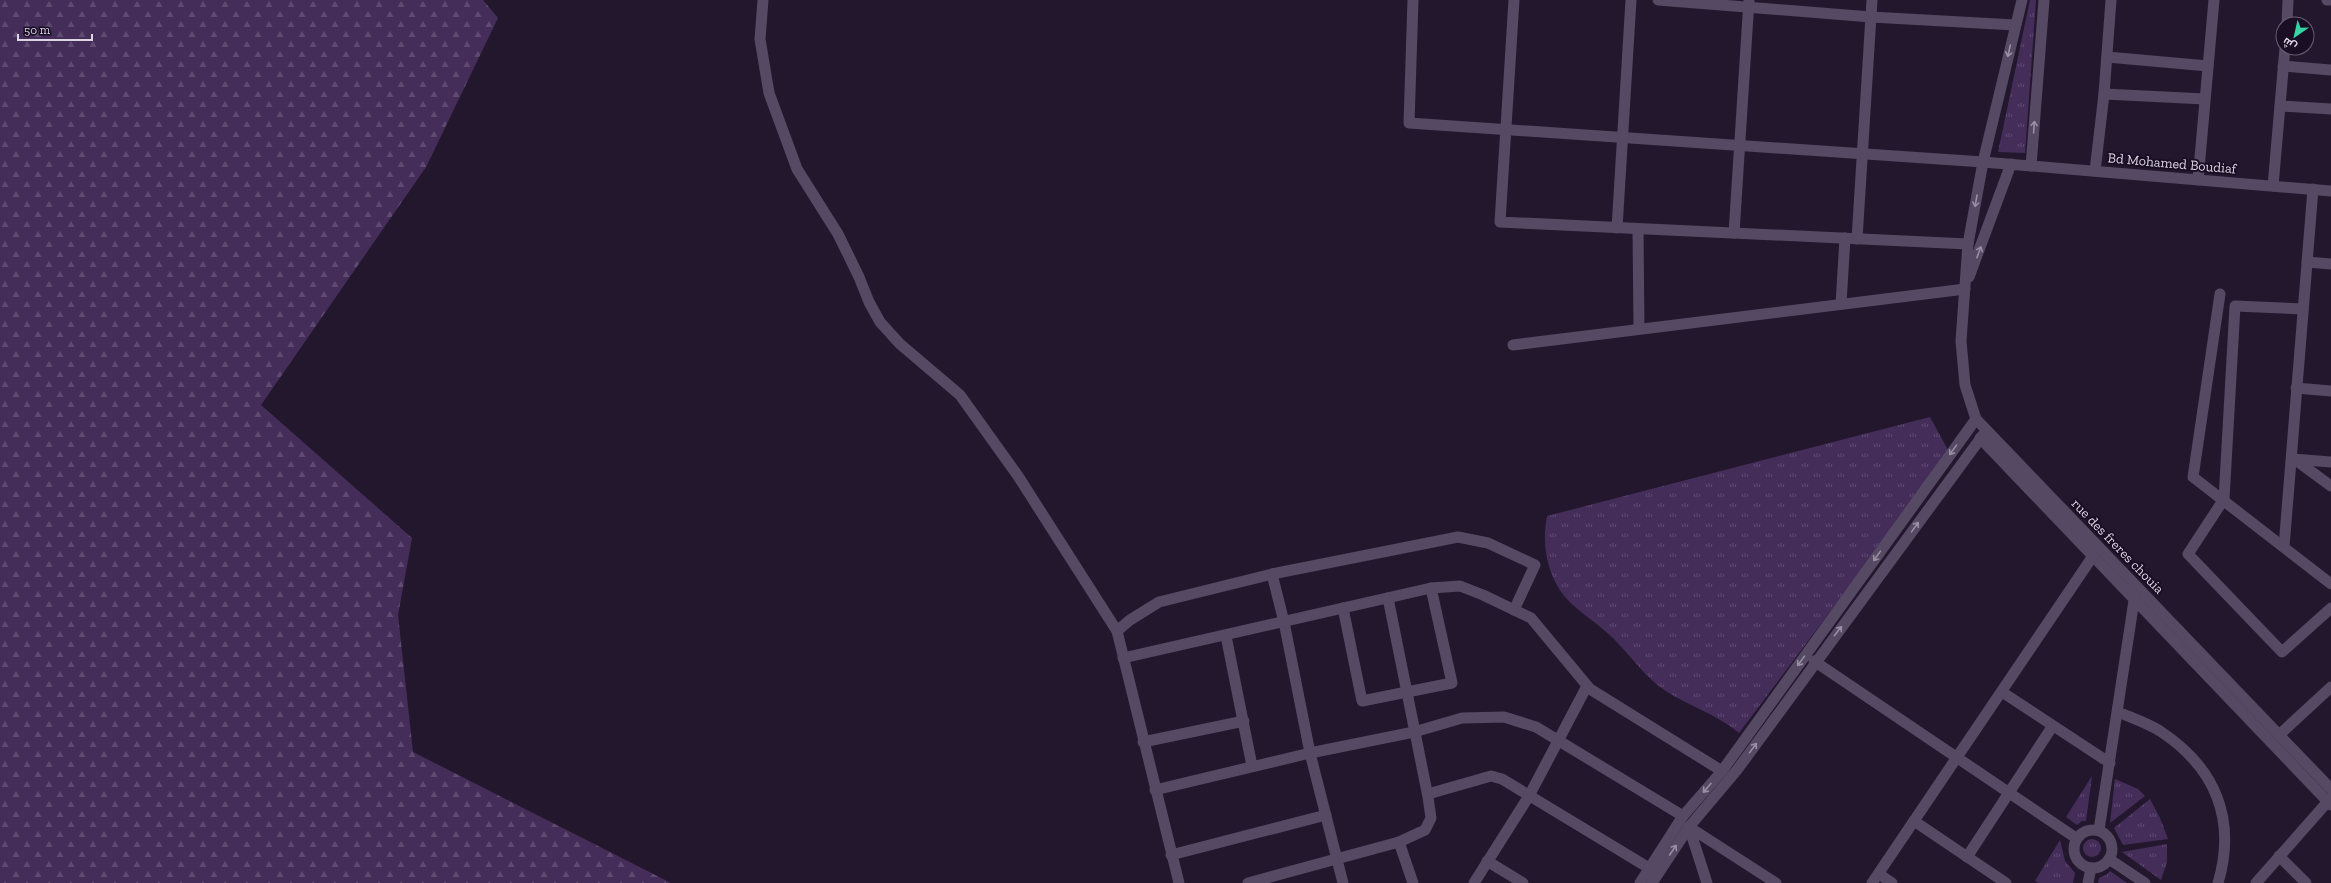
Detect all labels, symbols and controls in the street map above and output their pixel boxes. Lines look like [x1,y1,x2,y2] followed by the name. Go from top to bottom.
[18,16,92,42] scale bar
[2275,16,2315,56] north arrow
[24,23,51,37] text: 50 m
[2280,35,2299,53] text: ش
[2005,45,2013,58] one-way arrow
[2031,121,2038,134] one-way arrow
[2107,149,2238,178] street label: Bd Mohamed Boudiaf
[1972,194,1980,207] one-way arrow
[1975,247,1983,259] one-way arrow
[1949,444,1957,455] one-way arrow
[2068,495,2168,598] street label: rue des freres chouia
[1911,522,1919,533] one-way arrow
[1873,550,1881,561] one-way arrow
[1833,626,1842,637] one-way arrow
[1797,656,1805,667] one-way arrow
[1749,742,1757,753] one-way arrow
[1703,783,1712,793] one-way arrow
[1669,845,1677,856] one-way arrow

